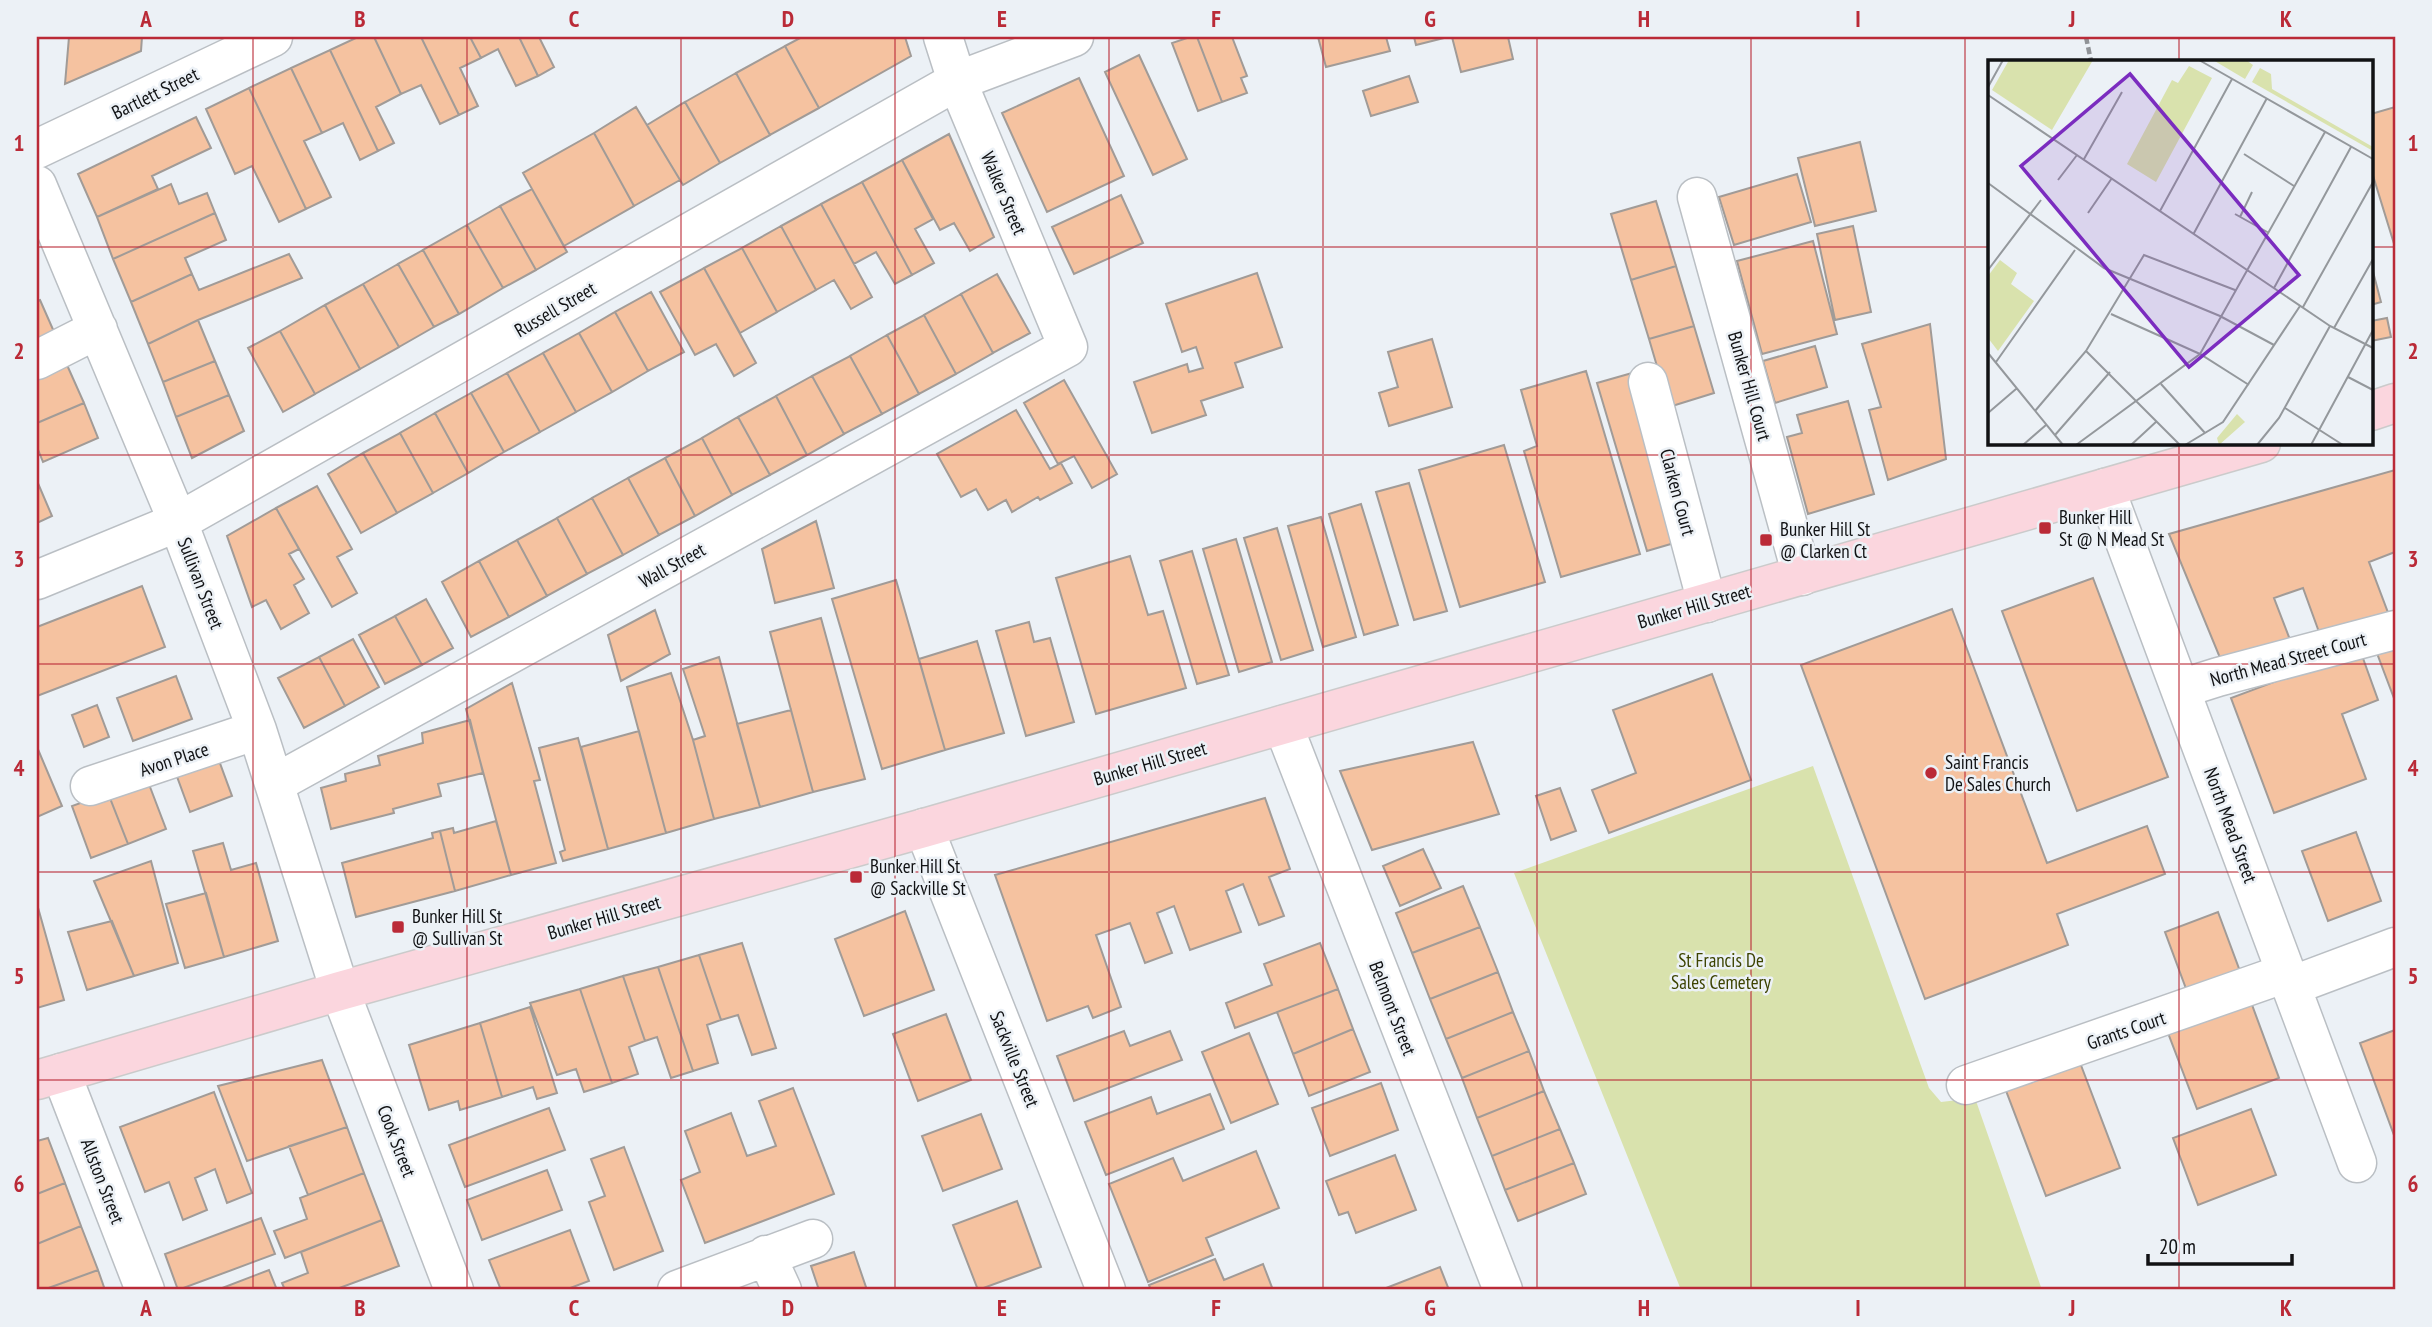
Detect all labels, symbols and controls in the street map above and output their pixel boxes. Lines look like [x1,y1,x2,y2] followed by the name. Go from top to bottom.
[139,4,152,33] text: A
[354,4,366,33] text: B
[569,4,580,33] text: C
[782,4,794,33] text: D
[997,4,1007,33] text: E
[1211,4,1221,33] text: F
[1424,4,1436,33] text: G
[1638,4,1650,33] text: H
[1855,4,1861,33] text: I
[2068,4,2075,33] text: J
[2280,4,2292,33] text: K
[1988,60,2372,444] inset map
[108,61,203,124] street label: Bartlett Street
[14,128,25,157] text: 1
[2408,128,2419,157] text: 1
[976,148,1032,239] street label: Walker Street
[510,276,601,342] street label: Russell Street
[1723,329,1777,444] street label: Bunker Hill Court
[14,336,25,365] text: 2
[2408,336,2419,365] text: 2
[1655,446,1701,539] street label: Clarken Court
[2059,505,2165,551] place label: Bunker Hill St @ N Mead St
[1780,517,1871,563] place label: Bunker Hill St @ Clarken Ct
[2037,520,2053,536] marker: Bunker Hill St @ N Mead St
[1758,532,1774,548] marker: Bunker Hill St @ Clarken Ct
[173,534,230,633] street label: Sullivan Street
[635,537,710,593] street label: Wall Street
[14,544,25,573] text: 3
[2408,544,2419,573] text: 3
[1635,578,1754,634] street label: Bunker Hill Street
[2207,626,2369,691] street label: North Mead Street Court
[1091,735,1210,791] street label: Bunker Hill Street
[136,737,212,781] street label: Avon Place
[1945,750,2051,796] place label: Saint Francis De Sales Church
[14,753,25,782] text: 4
[2408,753,2419,782] text: 4
[2199,764,2263,887] street label: North Mead Street
[1923,765,1939,781] marker: Saint Francis De Sales Church
[870,854,967,900] place label: Bunker Hill St @ Sackville St
[848,869,864,885] marker: Bunker Hill St @ Sackville St
[545,889,664,945] street label: Bunker Hill Street
[412,904,503,950] place label: Bunker Hill St @ Sullivan St
[390,919,406,935] marker: Bunker Hill St @ Sullivan St
[1671,948,1772,994] park label: St Francis De Sales Cemetery
[1364,958,1422,1059] street label: Belmont Street
[14,961,25,990] text: 5
[2408,961,2419,990] text: 5
[2083,1005,2169,1055] street label: Grants Court
[985,1007,1045,1111] street label: Sackville Street
[372,1102,422,1181] street label: Cook Street
[76,1135,130,1228] street label: Allston Street
[14,1169,25,1198] text: 6
[2408,1169,2419,1198] text: 6
[2148,1222,2292,1266] scale bar
[2159,1233,2196,1260] text: 20 m
[139,1293,152,1322] text: A
[354,1293,366,1322] text: B
[569,1293,580,1322] text: C
[782,1293,794,1322] text: D
[997,1293,1007,1322] text: E
[1211,1293,1221,1322] text: F
[1424,1293,1436,1322] text: G
[1638,1293,1650,1322] text: H
[1855,1293,1861,1322] text: I
[2068,1293,2075,1322] text: J
[2280,1293,2292,1322] text: K

